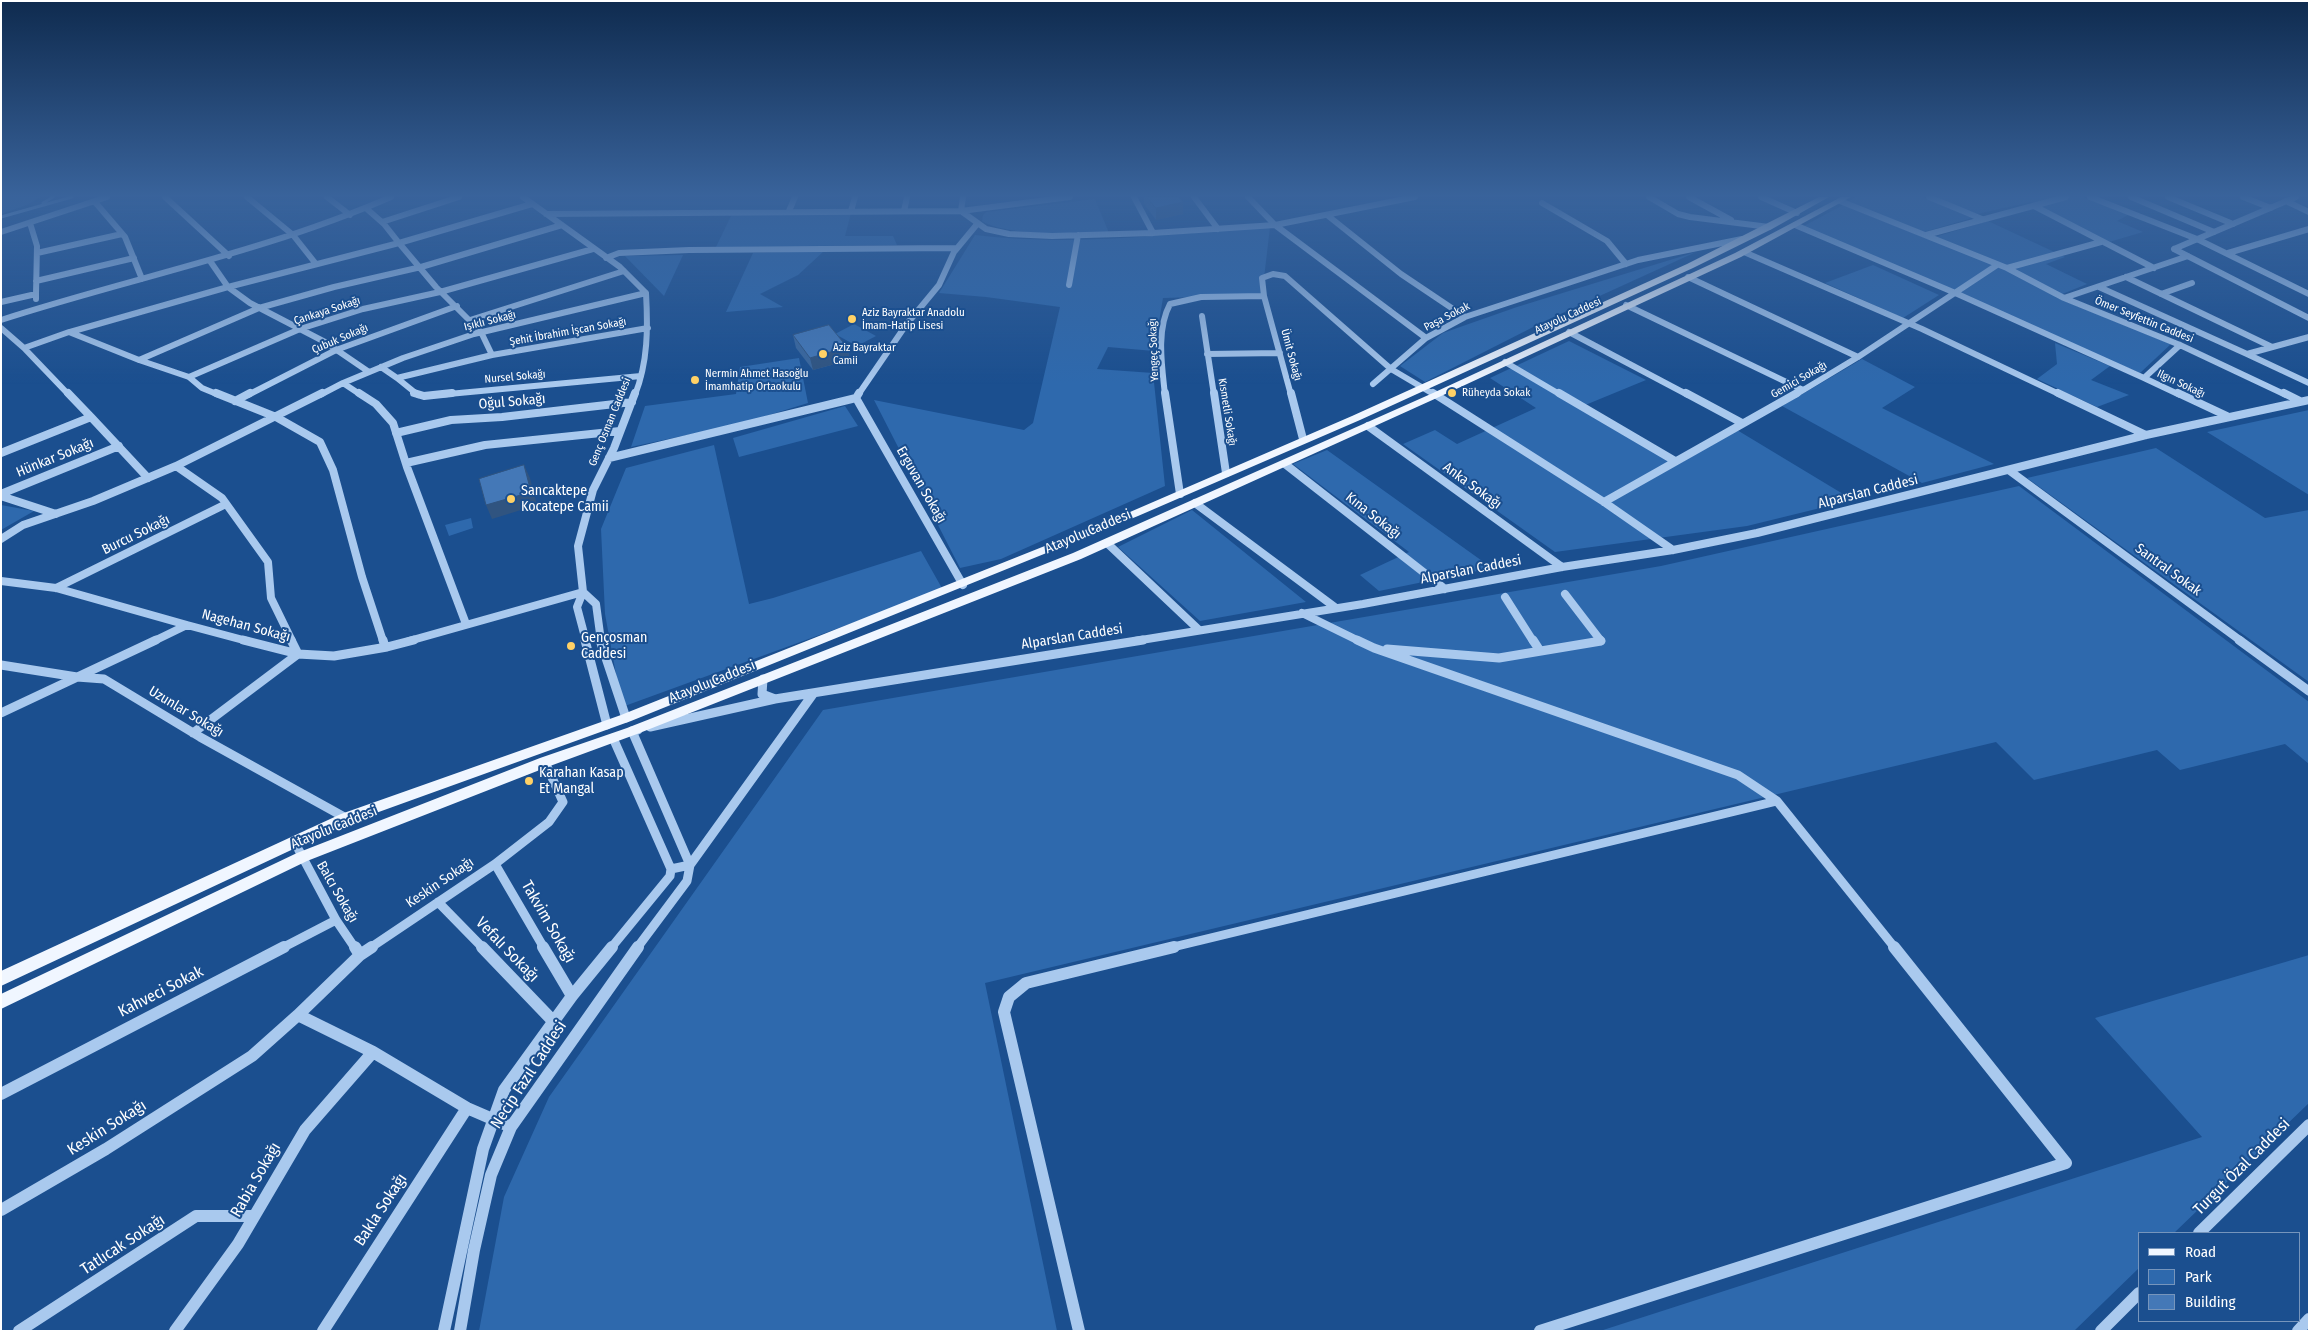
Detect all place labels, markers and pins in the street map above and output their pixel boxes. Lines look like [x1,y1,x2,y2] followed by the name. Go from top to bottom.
[862,306,965,332] place label: Aziz Bayraktar Anadolu İmam-Hatip Lisesi
[846,313,858,325] marker: Aziz Bayraktar Anadolu İmam-Hatip Lisesi
[833,341,896,367] place label: Aziz Bayraktar Camii
[817,348,829,360] marker: Aziz Bayraktar Camii
[705,367,809,393] place label: Nermin Ahmet Hasoğlu İmamhatip Ortaokulu
[689,374,701,386] marker: Nermin Ahmet Hasoğlu İmamhatip Ortaokulu
[1462,386,1530,400] place label: Rüheyda Sokak
[1446,387,1458,399] marker: Rüheyda Sokak
[521,483,609,516] place label: Sancaktepe Kocatepe Camii
[505,493,517,505] marker: Sancaktepe Kocatepe Camii
[581,630,647,662] place label: Gençosman Caddesi
[565,640,577,652] marker: Gençosman Caddesi
[539,765,624,798] place label: Karahan Kasap Et Mangal
[523,775,535,787] marker: Karahan Kasap Et Mangal

